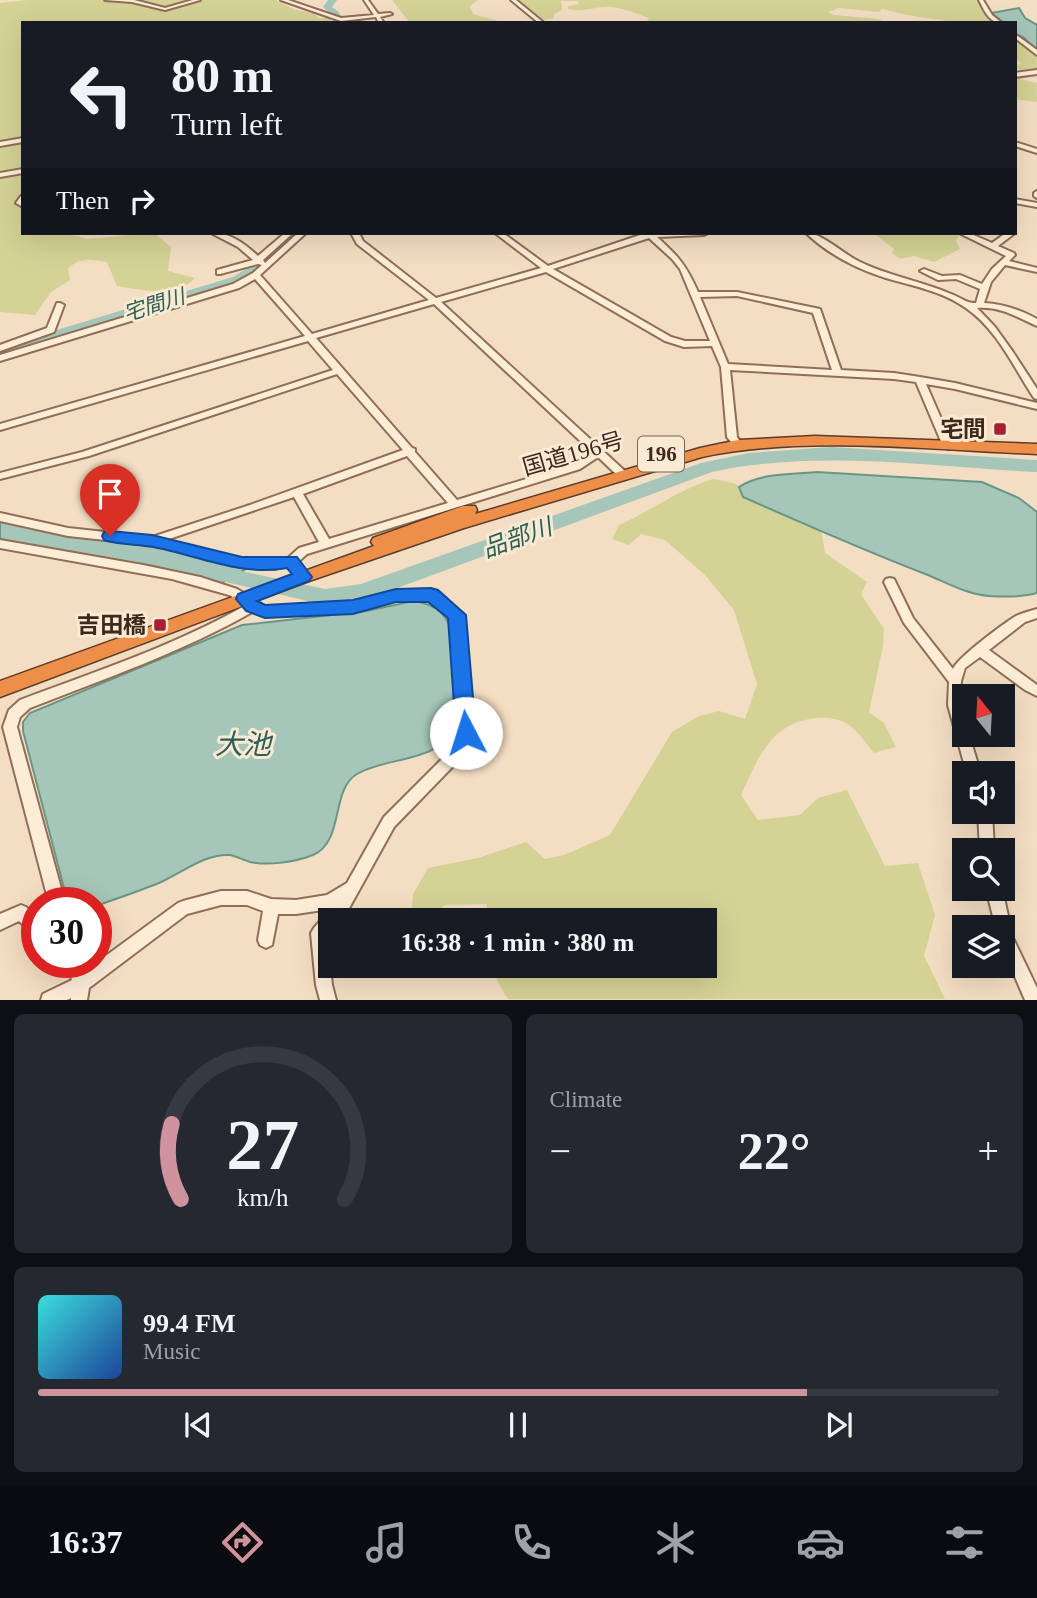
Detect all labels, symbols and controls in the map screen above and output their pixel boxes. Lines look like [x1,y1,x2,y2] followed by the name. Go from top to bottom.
[171,48,273,103] text: 80 m
[56,49,147,140] icon: left
[171,106,283,142] text: Turn left
[123,182,161,220] icon: right
[56,186,109,215] text: Then
[120,284,190,326] water label: 宅間川
[940,417,986,442] place label: 宅間
[992,421,1008,437] marker: 宅間
[520,428,626,480] street label: 国道196号
[638,436,684,472] road number: 196
[80,464,140,536] pin
[91,475,129,513] icon: arrive
[479,512,558,563] water label: 品部川
[77,613,146,638] place label: 吉田橋
[152,617,168,633] marker: 吉田橋
[952,684,1015,747] north arrow
[952,684,1015,978] map controls
[429,696,503,770] position arrow
[215,729,274,760] water label: 大池
[952,761,1015,824] button: sound
[952,838,1015,901] button: search
[21,887,112,978] speed limit sign: 30
[952,915,1015,978] button: layers
[401,928,635,957] text: 16:38 · 1 min · 380 m
[550,1087,622,1112] text: Climate
[226,1105,299,1186] text: 27
[738,1123,811,1180] text: 22°
[550,1130,571,1172] text: −
[978,1130,999,1172] text: +
[237,1184,289,1211] text: km/h
[143,1309,235,1338] text: 99.4 FM
[143,1339,201,1364] text: Music
[179,1406,217,1444] icon: previous
[499,1406,537,1444] icon: pause
[820,1406,858,1444] icon: next
[218,1518,267,1567] icon: directions
[362,1518,411,1567] icon: music
[507,1518,556,1567] icon: phone
[651,1518,700,1567] icon: climate
[796,1518,845,1567] icon: car
[940,1518,989,1567] icon: filters
[48,1524,122,1560] text: 16:37

